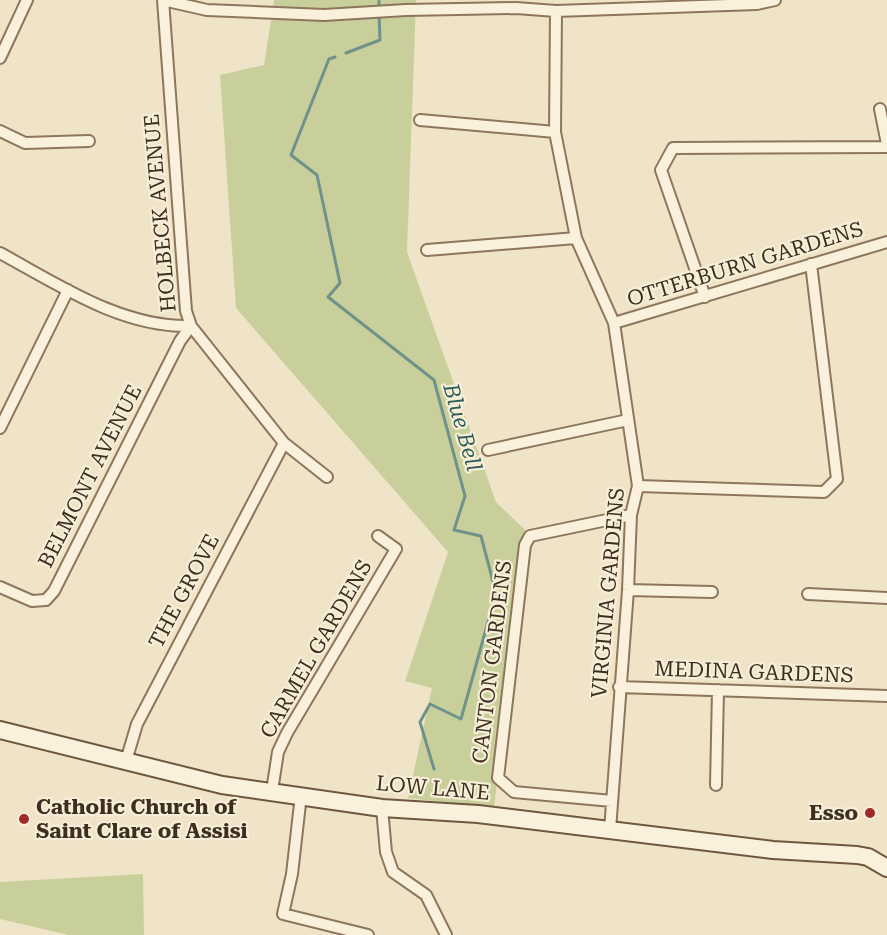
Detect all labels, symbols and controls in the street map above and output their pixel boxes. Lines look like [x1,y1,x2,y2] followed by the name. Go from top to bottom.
[139,113,181,313] street label: HOLBECK AVENUE
[624,217,866,311] street label: OTTERBURN GARDENS
[438,379,487,474] water label: Blue Bell
[33,381,147,571] street label: BELMONT AVENUE
[587,487,629,699] street label: VIRGINIA GARDENS
[144,530,224,652] street label: THE GROVE
[255,556,377,742] street label: CARMEL GARDENS
[468,559,516,765] street label: CANTON GARDENS
[654,657,854,687] street label: MEDINA GARDENS
[375,771,491,805] street label: LOW LANE
[36,795,248,843] place label: Catholic Church of Saint Clare of Assisi
[809,801,858,825] place label: Esso
[863,806,877,820] marker: Esso
[17,812,31,826] marker: Catholic Church of Saint Clare of Assisi

